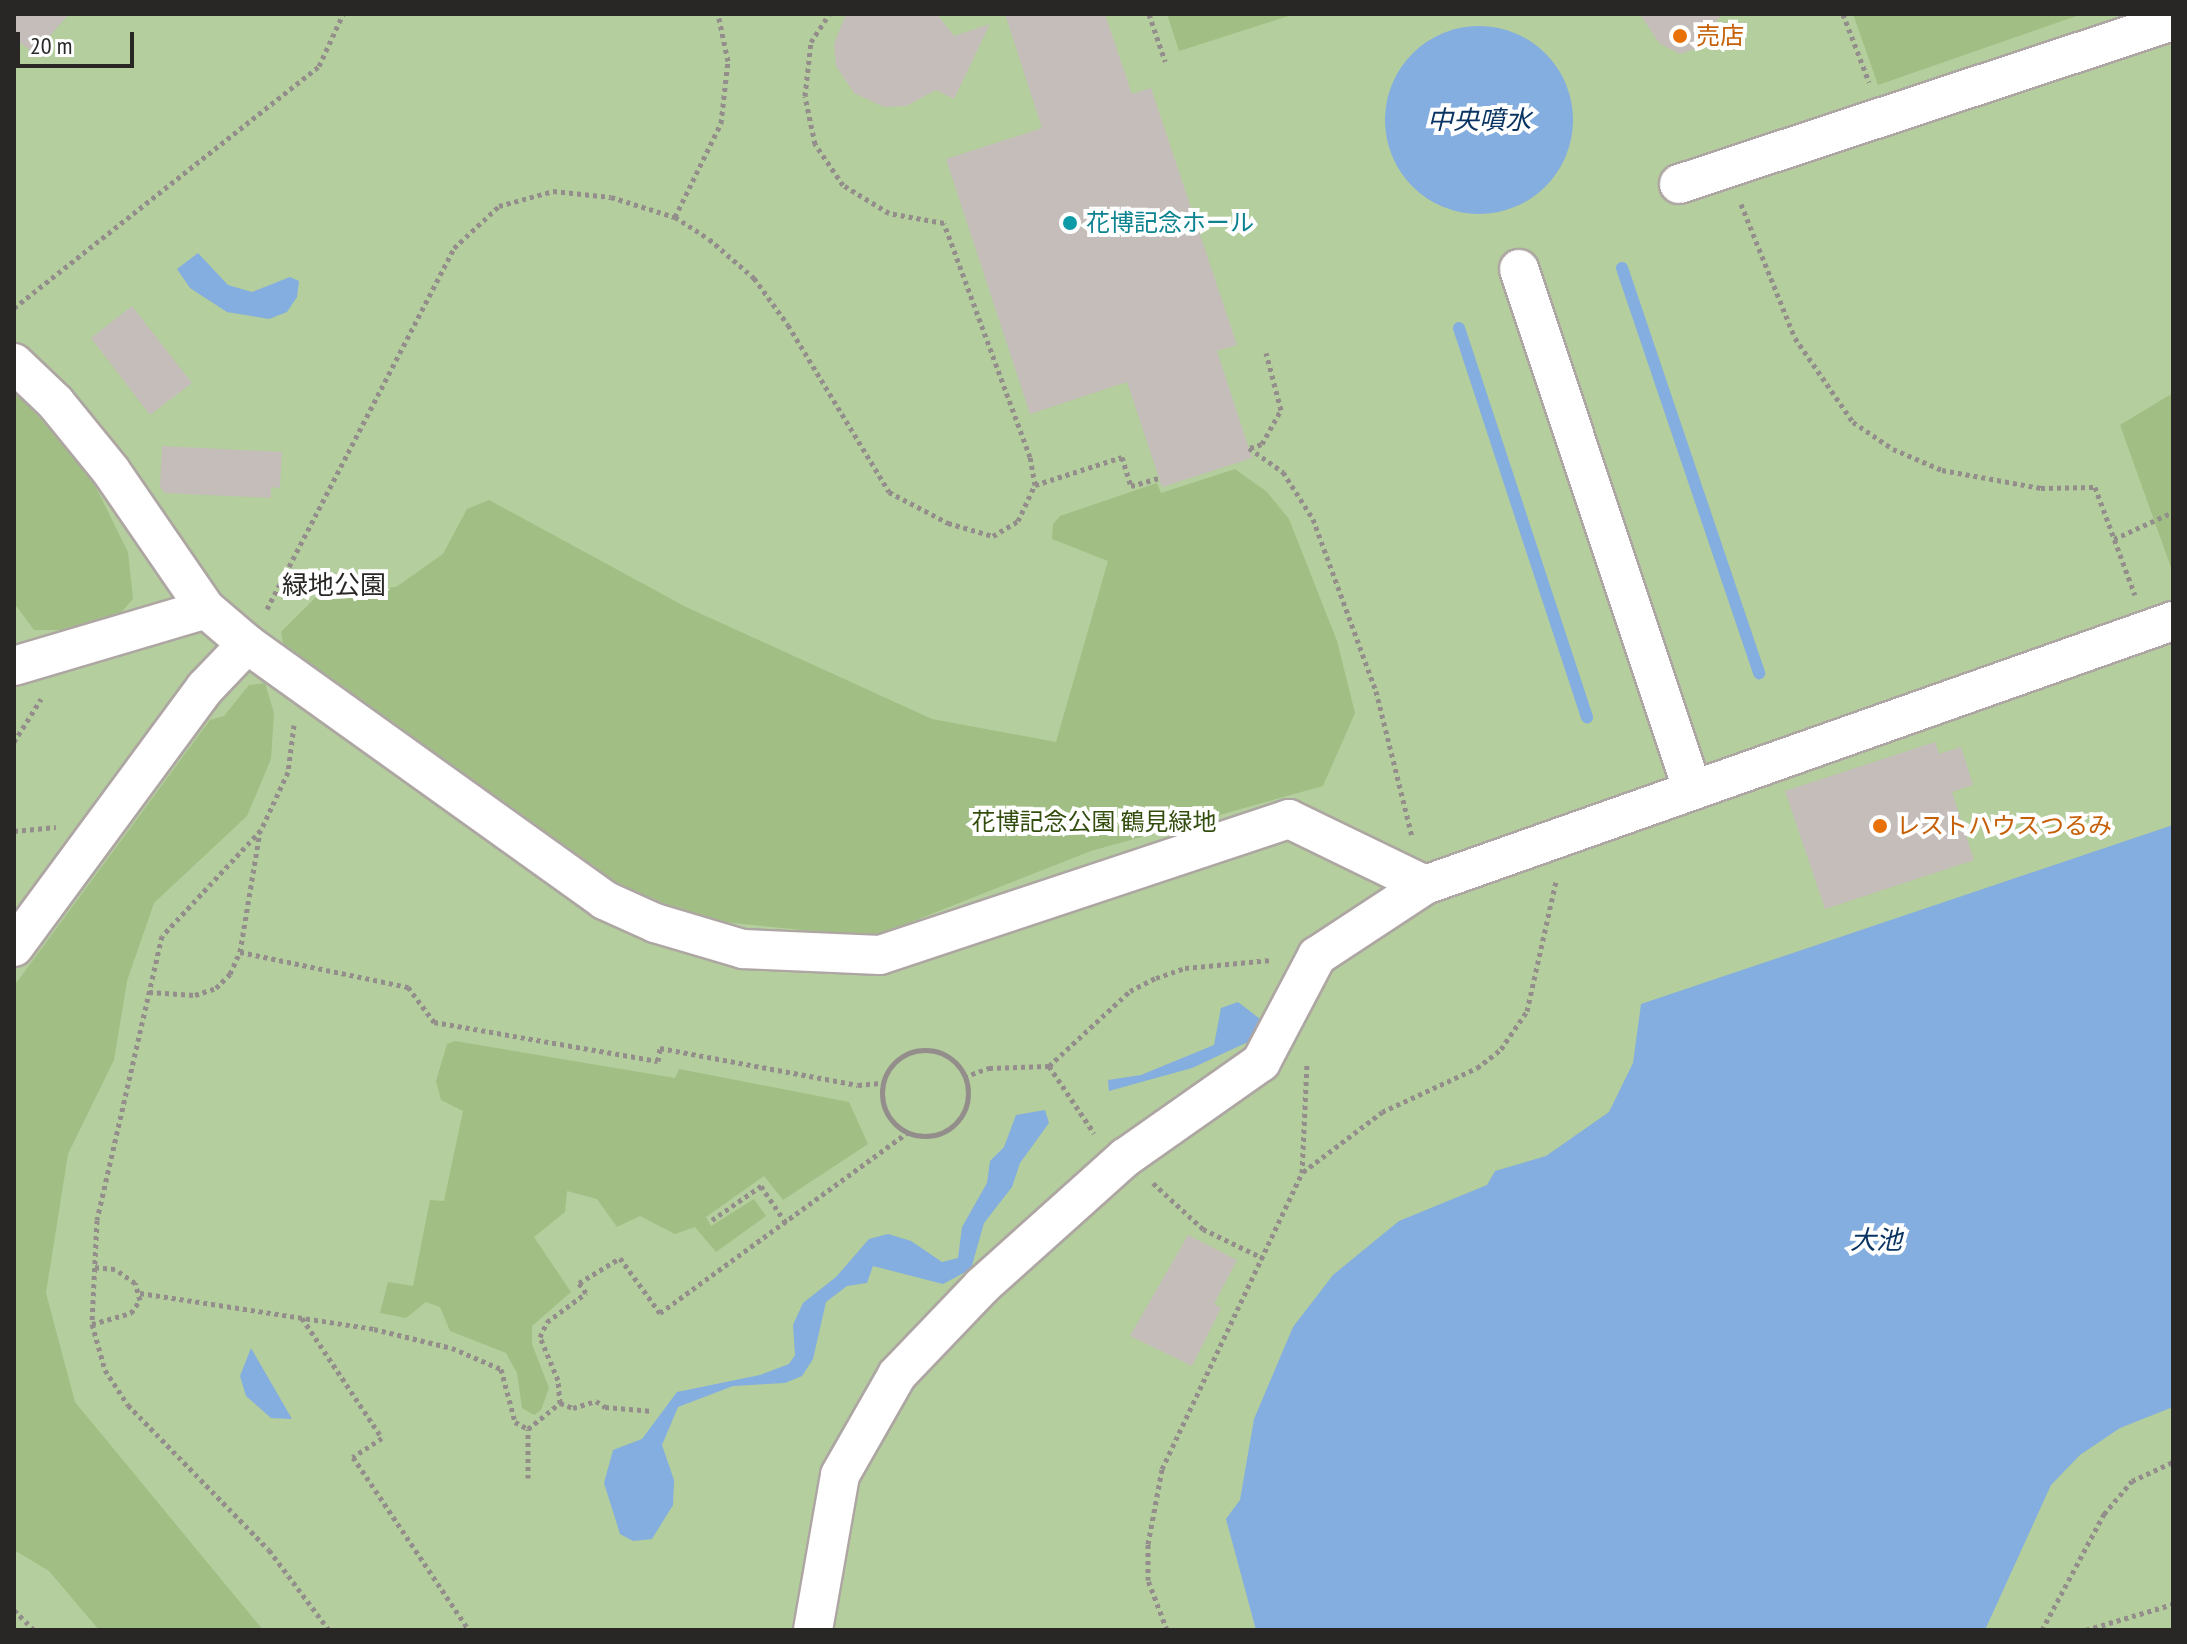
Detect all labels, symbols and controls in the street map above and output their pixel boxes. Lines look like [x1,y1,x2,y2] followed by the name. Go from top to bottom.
[20,16,138,66] scale bar
[1696,22,1744,50] place label: 売店
[1671,27,1689,45] marker: 売店
[30,30,72,61] text: 20 m
[1427,104,1531,136] water label: 中央噴水
[1086,209,1254,237] place label: 花博記念ホール
[1061,214,1079,232] marker: 花博記念ホール
[282,569,386,601] district label: 緑地公園
[971,808,1217,836] park label: 花博記念公園 鶴見緑地
[1896,812,2112,840] place label: レストハウスつるみ
[1871,817,1889,835] marker: レストハウスつるみ
[1850,1224,1902,1256] water label: 大池

